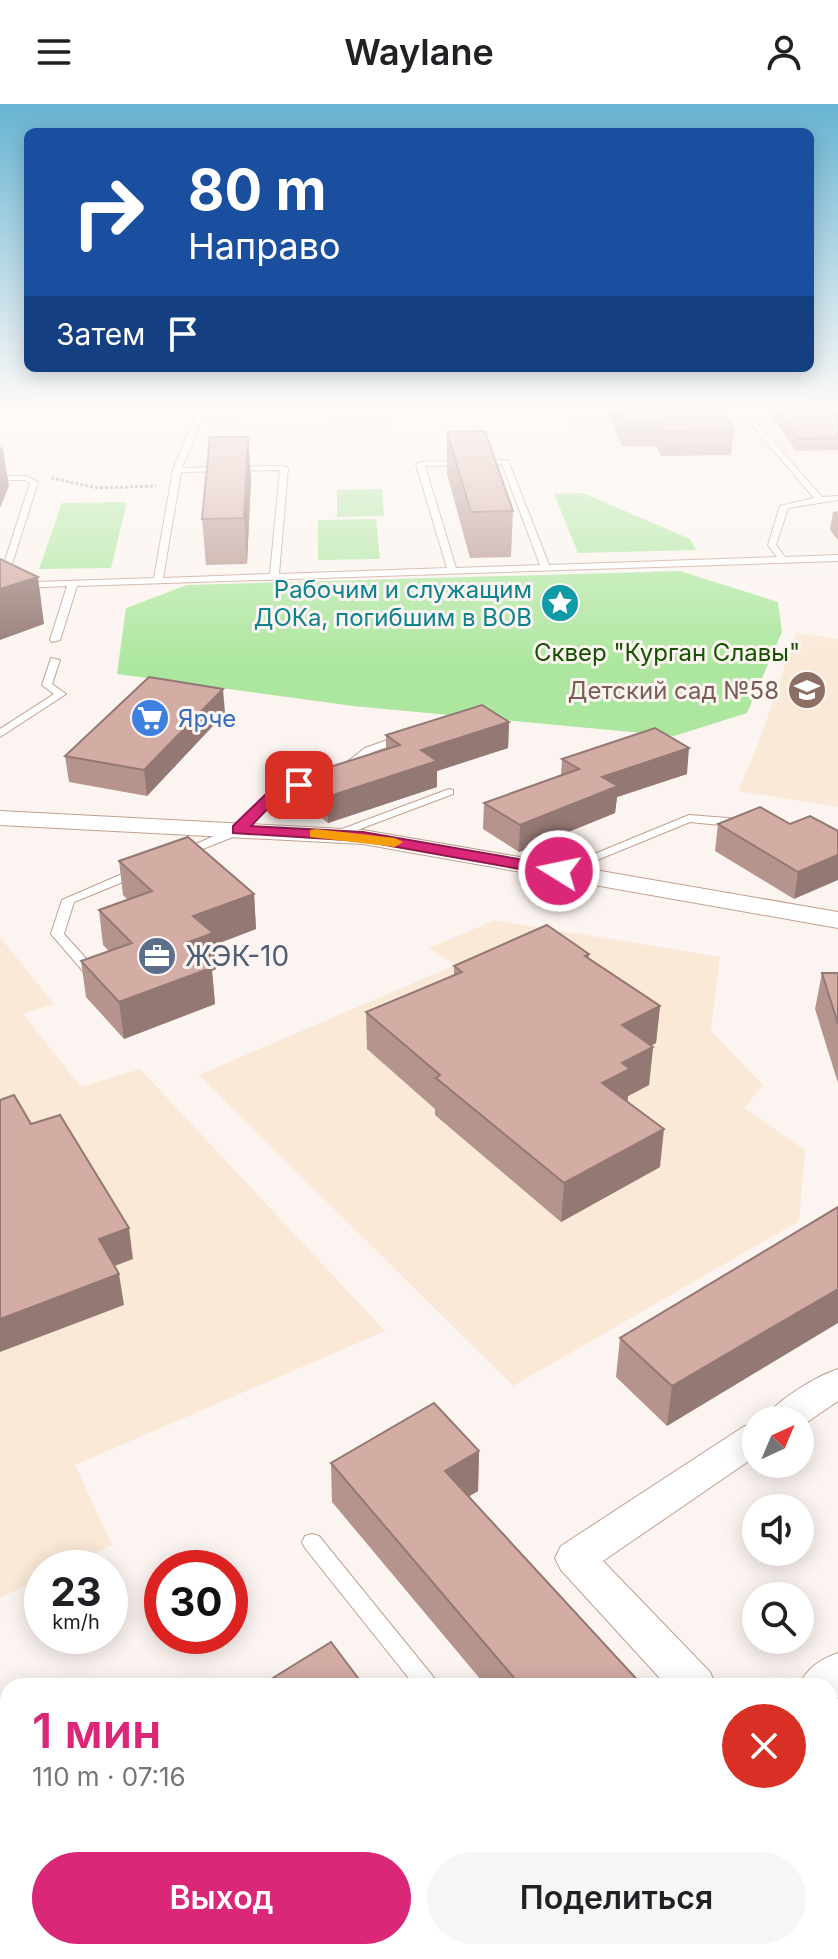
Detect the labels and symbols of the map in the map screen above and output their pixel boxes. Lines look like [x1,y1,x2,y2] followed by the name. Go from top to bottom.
[254,575,532,632] place label: Рабочим и служащим ДОКа, погибшим в ВОВ
[539,582,581,624] place icon: Рабочим и служащим ДОКа, погибшим в ВОВ
[534,638,800,667] park label: Сквер "Курган Славы"
[786,669,828,711] school or university icon: Детский сад №58
[568,676,779,705] place label: Детский сад №58
[129,697,171,739] supermarket icon: Ярче
[178,704,236,733] place label: Ярче
[265,751,333,819] pin
[517,829,601,913] position arrow
[136,935,178,977] office icon: ЖЭК-10
[185,939,289,973] place label: ЖЭК-10
[742,1406,814,1478] north arrow
[144,1550,248,1654] speed limit sign: 30

